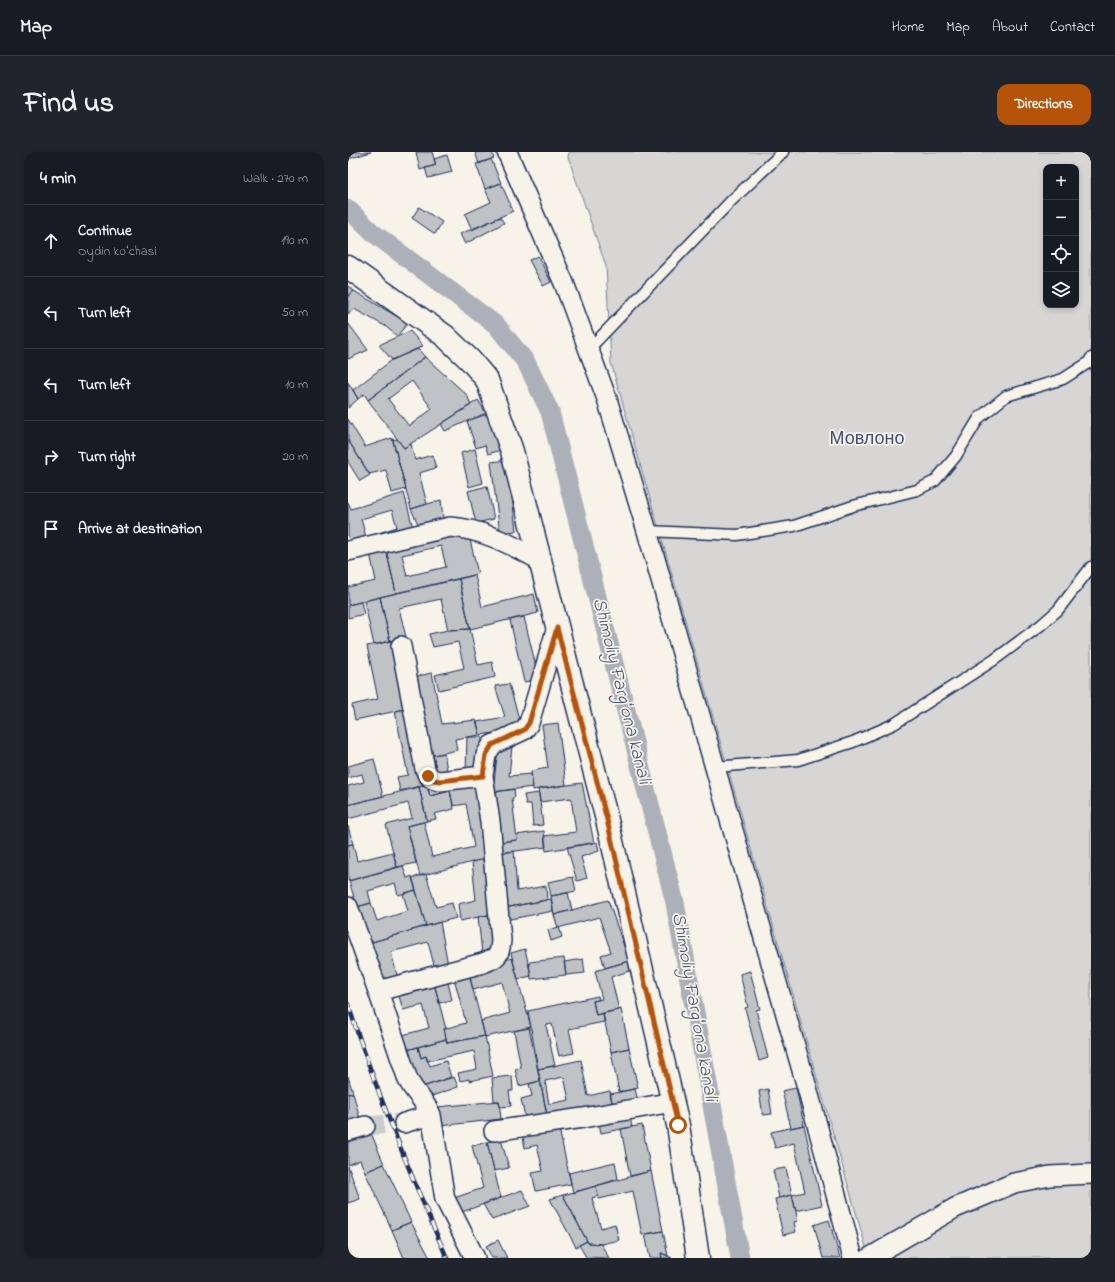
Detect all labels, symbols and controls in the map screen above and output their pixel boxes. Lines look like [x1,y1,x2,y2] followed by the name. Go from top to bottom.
[20,14,52,41] text: Map
[892,17,924,38] text: Home
[946,17,970,38] text: Map
[992,17,1028,38] text: About
[1050,17,1095,38] text: Contact
[24,84,114,125] text: Find us
[997,84,1091,125] button: Directions
[1043,164,1079,308] map controls
[1043,164,1079,200] button: +
[40,166,76,191] text: 4 min
[243,169,308,188] text: Walk · 270 m
[1043,200,1079,236] button: −
[78,220,132,242] text: Continue
[40,230,62,252] icon: ahead
[281,231,308,250] text: 190 m
[1043,236,1079,272] button: locate
[78,242,157,261] text: Oydin koʻchasi
[1043,272,1079,308] button: layers
[40,302,62,324] icon: left
[78,302,131,324] text: Turn left
[282,303,308,322] text: 50 m
[40,374,62,396] icon: left
[78,374,131,396] text: Turn left
[285,375,308,394] text: 10 m
[829,427,905,453] park label: Мовлоно
[40,446,62,468] icon: right
[78,446,136,468] text: Turn right
[283,447,308,466] text: 20 m
[40,518,62,540] icon: arrive
[78,518,202,540] text: Arrive at destination
[584,595,658,789] water label: Shimoliy Fargʻona kanali
[419,767,437,785] route end
[663,911,724,1105] water label: Shimoliy Fargʻona kanali
[669,1116,687,1134] route start

